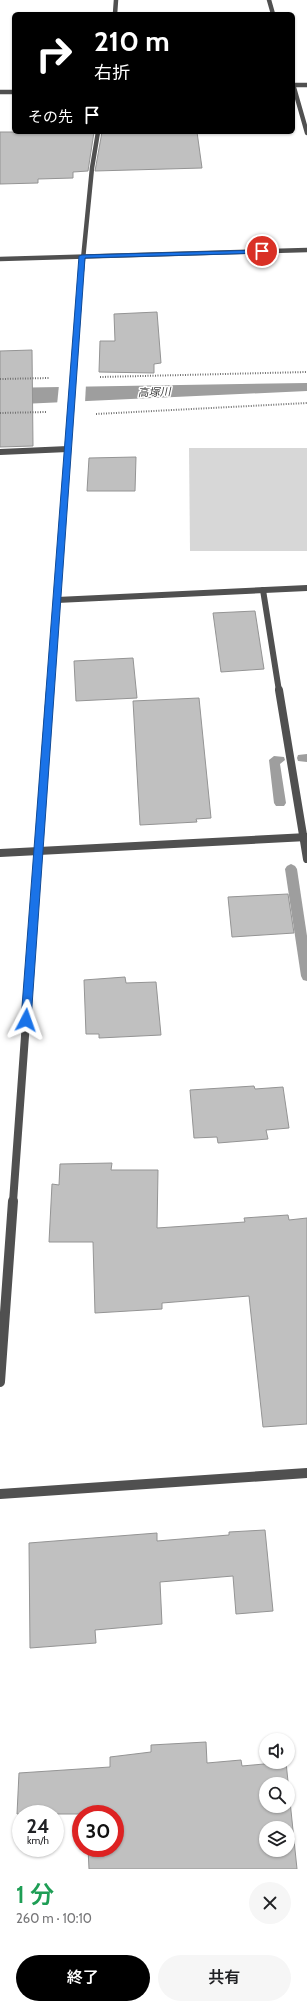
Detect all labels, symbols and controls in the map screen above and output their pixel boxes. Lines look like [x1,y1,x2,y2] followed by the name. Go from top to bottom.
[94,24,170,58] text: 210 m
[28,28,80,80] icon: right
[94,62,130,84] text: 右折
[81,104,103,126] icon: arrive
[28,108,73,126] text: その先
[245,234,279,268] pin
[251,240,273,262] icon: arrive
[137,384,172,400] water label: 高塚川
[5,999,47,1041] position arrow
[259,1733,295,1857] map controls
[259,1733,295,1769] button: sound
[259,1777,295,1813] button: search
[72,1805,124,1857] speed limit sign: 30
[27,1814,50,1838] text: 24
[259,1821,295,1857] button: layers
[27,1834,49,1847] text: km/h
[16,1880,54,1909] text: 1 分
[249,1882,291,1924] button: close
[16,1910,92,1926] text: 260 m · 10:10
[16,1955,150,2001] button: 終了
[158,1955,291,2001] button: 共有

